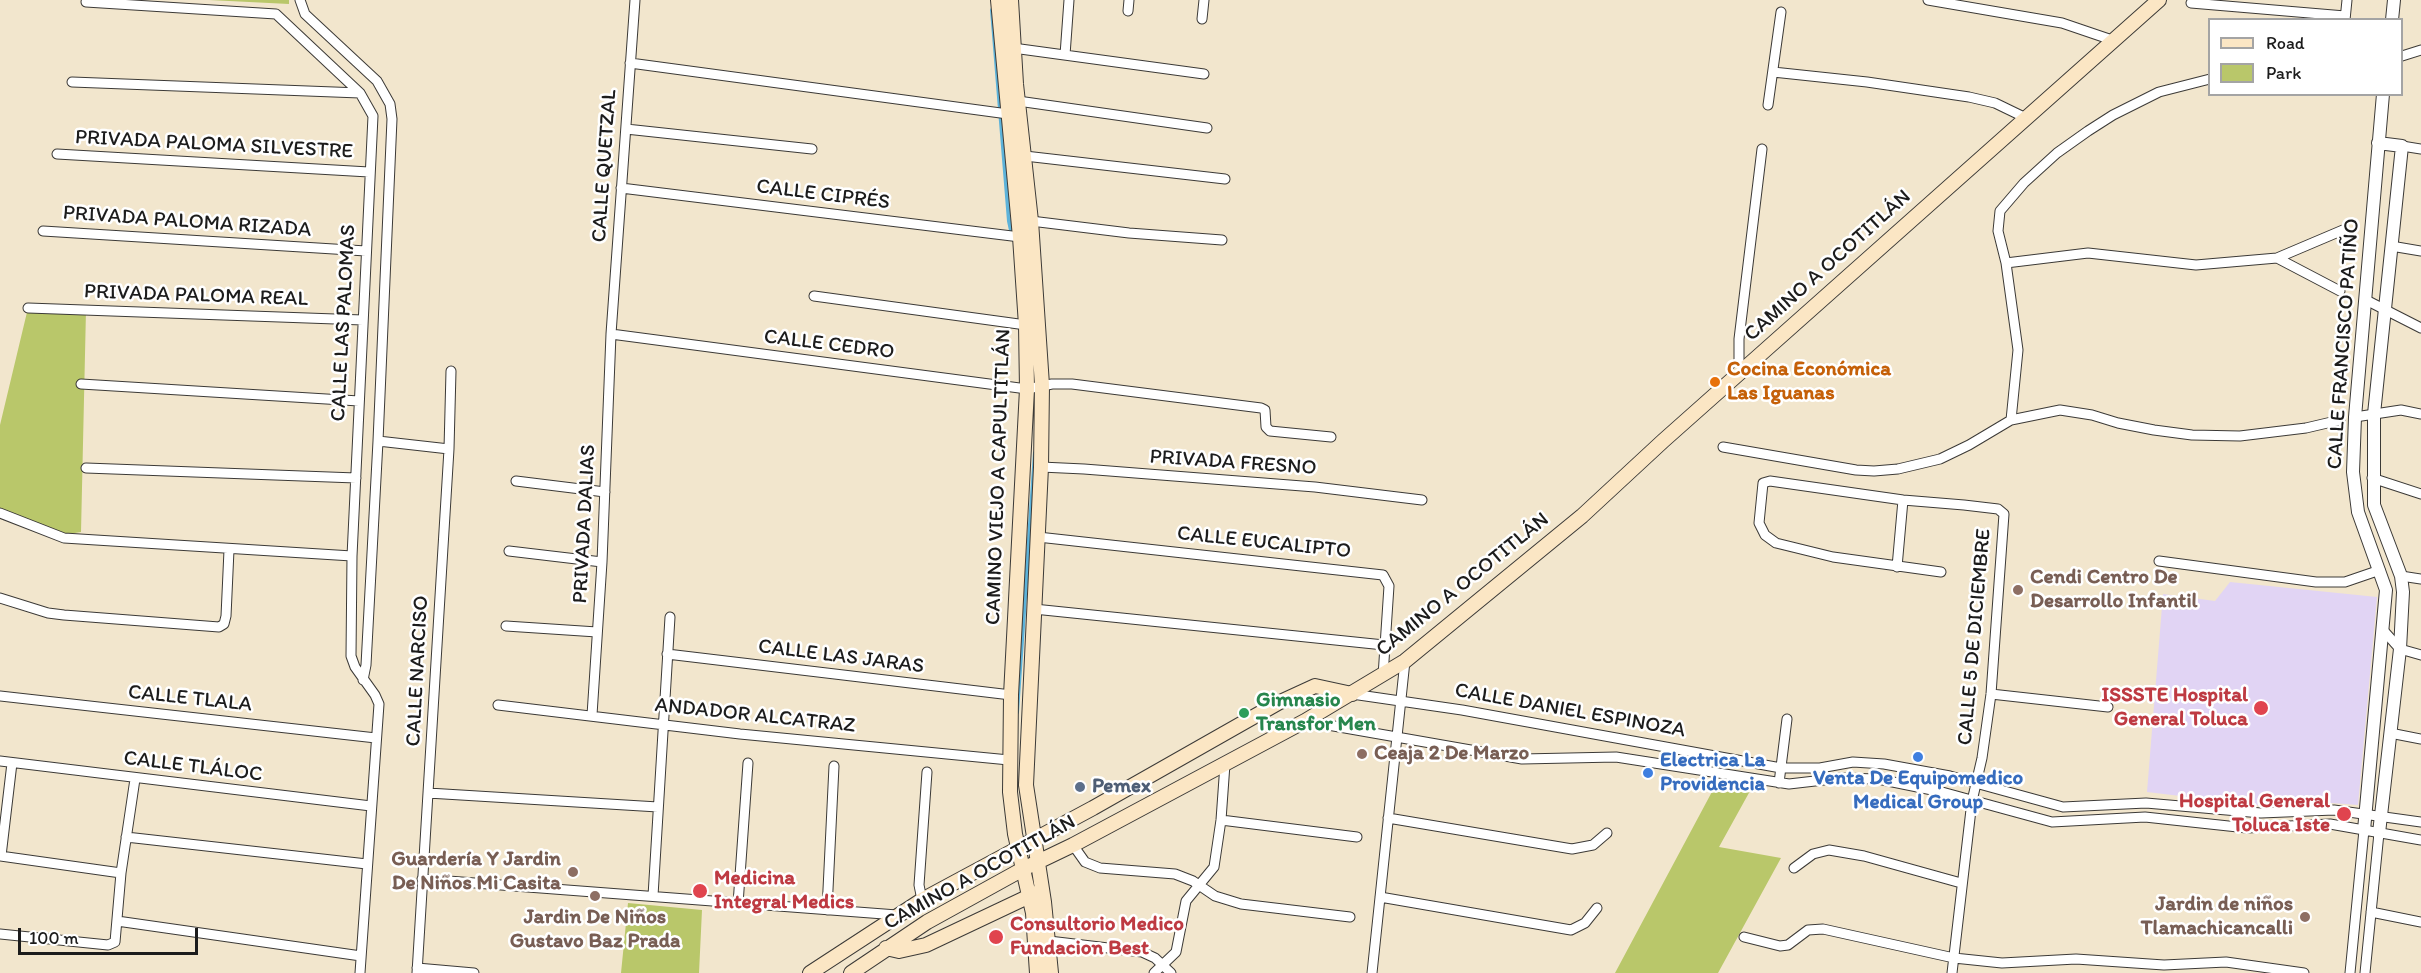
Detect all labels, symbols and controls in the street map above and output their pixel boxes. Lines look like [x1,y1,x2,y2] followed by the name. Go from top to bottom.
[2208,18,2403,96] legend
[2266,32,2305,54] text: Road
[2266,62,2301,84] text: Park
[587,89,623,243] street label: CALLE QUETZAL
[74,125,354,165] street label: PRIVADA PALOMA SILVESTRE
[755,174,891,216] street label: CALLE CIPRÉS
[1740,185,1916,347] street label: CAMINO A OCOTITLÁN
[62,201,312,243] street label: PRIVADA PALOMA RIZADA
[2323,218,2365,470] street label: CALLE FRANCISCO PATIÑO
[326,224,362,422] street label: CALLE LAS PALOMAS
[84,279,308,313] street label: PRIVADA PALOMA REAL
[762,325,896,365] street label: CALLE CEDRO
[981,329,1017,625] street label: CAMINO VIEJO A CAPULTITLÁN
[1727,357,1891,407] place label: Cocina Económica Las Iguanas
[1708,375,1722,389] marker: Cocina Económica Las Iguanas
[568,444,602,604] street label: PRIVADA DALIAS
[1149,445,1317,481] street label: PRIVADA FRESNO
[1371,508,1555,662] street label: CAMINO A OCOTITLÁN
[1176,521,1352,565] street label: CALLE EUCALIPTO
[1953,528,1997,746] street label: CALLE 5 DE DICIEMBRE
[2030,565,2198,615] place label: Cendi Centro De Desarrollo Infantil
[2011,583,2025,597] marker: Cendi Centro De Desarrollo Infantil
[401,595,435,747] street label: CALLE NARCISO
[757,634,925,680] street label: CALLE LAS JARAS
[1453,678,1687,744] street label: CALLE DANIEL ESPINOZA
[127,680,253,718] street label: CALLE TLALA
[2101,683,2248,733] place label: ISSSTE Hospital General Toluca
[1256,688,1376,738] place label: Gimnasio Transfor Men
[653,693,857,739] street label: ANDADOR ALCATRAZ
[2252,699,2270,717] marker: ISSSTE Hospital General Toluca
[1237,706,1251,720] marker: Gimnasio Transfor Men
[1374,741,1529,767] place label: Ceaja 2 De Marzo
[122,746,264,788] street label: CALLE TLÁLOC
[1355,747,1369,761] marker: Ceaja 2 De Marzo
[1660,748,1765,798] place label: Electrica La Providencia
[1911,750,1925,764] marker: Venta De Equipomedico Medical Group
[1641,766,1655,780] marker: Electrica La Providencia
[1813,766,2023,816] place label: Venta De Equipomedico Medical Group
[1092,774,1151,800] place label: Pemex
[1073,780,1087,794] marker: Pemex
[2179,789,2330,839] place label: Hospital General Toluca Iste
[2335,805,2353,823] marker: Hospital General Toluca Iste
[880,810,1080,936] street label: CAMINO A OCOTITLÁN
[391,847,561,897] place label: Guardería Y Jardin De Niños Mi Casita
[566,865,580,879] marker: Guardería Y Jardin De Niños Mi Casita
[714,866,854,916] place label: Medicina Integral Medics
[691,882,709,900] marker: Medicina Integral Medics
[588,889,602,903] marker: Jardin De Niños Gustavo Baz Prada
[2141,892,2293,942] place label: Jardin de niños Tlamachicancalli
[510,905,680,955] place label: Jardin De Niños Gustavo Baz Prada
[2298,910,2312,924] marker: Jardin de niños Tlamachicancalli
[1010,912,1184,962] place label: Consultorio Medico Fundacion Best
[21,916,201,954] scale bar
[29,927,79,949] text: 100 m
[987,928,1005,946] marker: Consultorio Medico Fundacion Best

